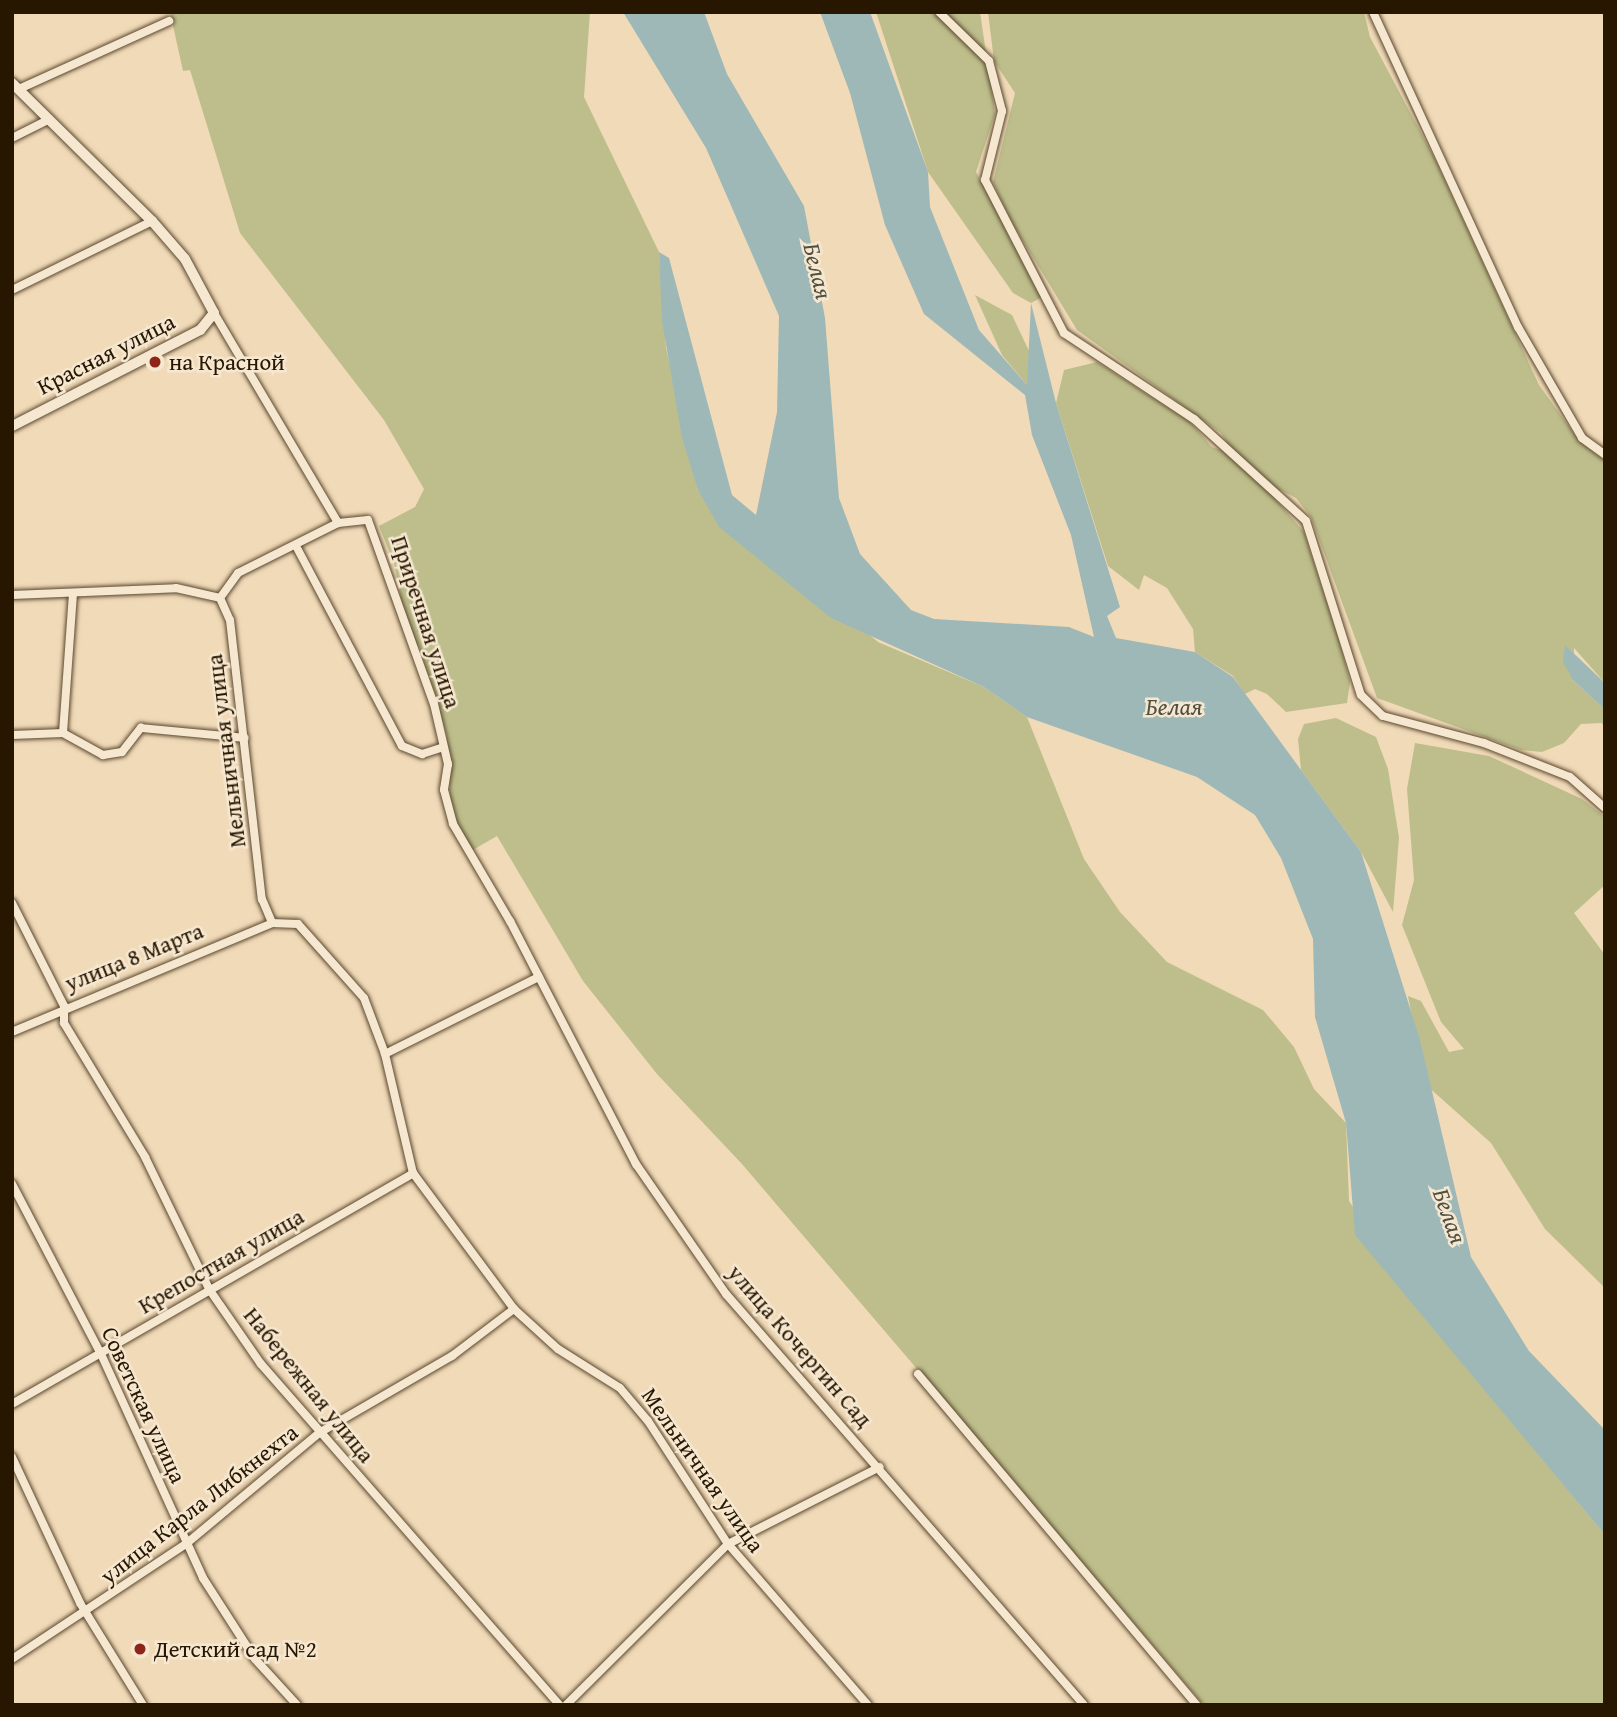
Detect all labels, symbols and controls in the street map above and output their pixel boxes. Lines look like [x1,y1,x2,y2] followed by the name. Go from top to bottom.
[797,240,839,302] water label: Белая
[33,307,179,401] street label: Красная улица
[169,348,285,376] place label: на Красной
[147,354,163,370] marker: на Красной
[385,532,467,712] street label: Приречная улица
[200,653,252,849] street label: Мельничная улица
[1145,693,1203,721] water label: Белая
[61,917,207,997] street label: улица 8 Марта
[1427,1184,1473,1248] water label: Белая
[133,1202,309,1320] street label: Крепостная улица
[722,1259,878,1433] street label: улица Кочергин Сад
[238,1302,380,1468] street label: Набережная улица
[96,1322,192,1488] street label: Советская улица
[636,1382,770,1558] street label: Мельничная улица
[95,1418,303,1590] street label: улица Карла Либкнехта
[154,1635,317,1663] place label: Детский сад №2
[132,1641,148,1657] marker: Детский сад №2

